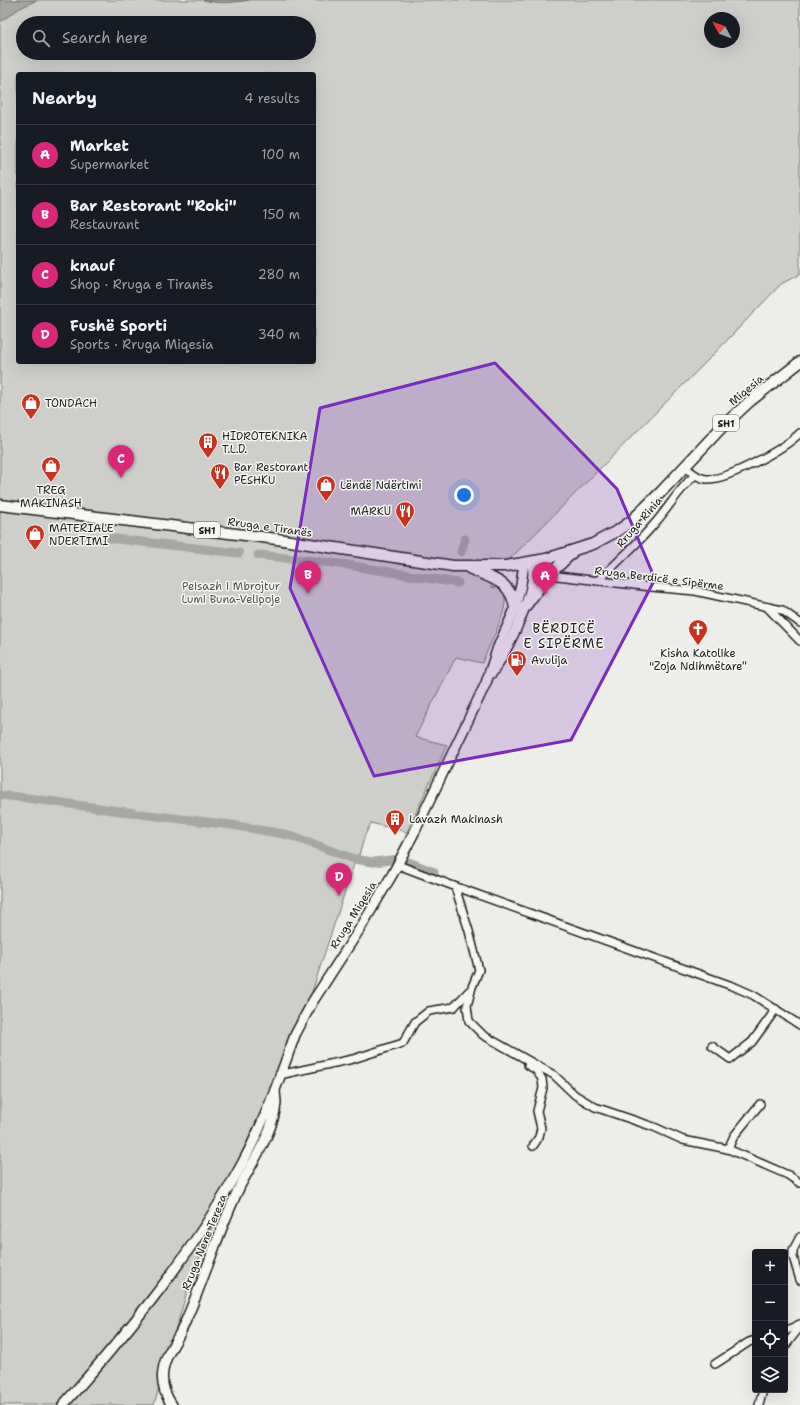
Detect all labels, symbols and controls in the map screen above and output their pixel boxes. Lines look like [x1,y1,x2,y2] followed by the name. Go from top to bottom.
[704,12,740,48] north arrow
[16,16,316,60] search box
[30,27,52,49] icon: search
[62,28,148,48] text: Search here
[32,87,97,109] text: Nearby
[244,90,300,107] text: 4 results
[70,136,129,156] text: Market
[40,146,50,163] text: A
[261,146,300,163] text: 100 m
[70,156,149,173] text: Supermarket
[70,196,237,216] text: Bar Restorant "Roki"
[41,206,49,223] text: B
[262,206,300,223] text: 150 m
[70,216,140,233] text: Restaurant
[70,256,115,276] text: knauf
[41,266,49,283] text: C
[258,266,300,283] text: 280 m
[70,276,213,293] text: Shop · Rruga e Tiranës
[70,316,167,336] text: Fushë Sporti
[40,326,50,343] text: D
[258,326,300,343] text: 340 m
[70,336,213,353] text: Sports · Rruga Miqesia
[726,371,767,409] street label: Miqesia
[20,392,42,420] shop icon: TONDACH
[45,396,97,411] place label: TONDACH
[713,415,739,431] road number: SH1
[222,429,308,457] place label: HIDROTEKNIKA T.L.D.
[197,431,219,459] building icon: HIDROTEKNIKA T.L.D.
[108,445,134,478] pin: C
[40,455,62,483] shop icon: TREG MAKINASH
[234,460,309,488] place label: Bar Restorant PESHKU
[209,462,231,490] restaurant icon: Bar Restorant PESHKU
[315,474,337,502] shop icon: Lëndë Ndërtimi
[340,478,422,493] place label: Lëndë Ndërtimi
[20,483,82,511] place label: TREG MAKINASH
[454,485,474,505] your location
[613,494,666,551] street label: Rruga Rinia
[394,500,416,528] restaurant icon: MARKU
[351,504,391,519] place label: MARKU
[227,514,313,541] street label: Rruga e Tiranës
[49,521,114,549] place label: MATERIALE NDERTIMI
[194,522,220,538] road number: SH1
[24,523,46,551] shop icon: MATERIALE NDERTIMI
[295,561,321,594] pin: B
[532,562,558,595] pin: A
[593,563,724,594] street label: Rruga Berdicë e Sipërme
[182,579,281,607] park label: Peisazh i Mbrojtur Lumi Buna-Velipoje
[687,618,709,646] church icon: Kisha Katolike "Zoja Ndihmëtare"
[523,620,605,652] district label: BËRDICË E SIPËRME
[649,646,747,674] place label: Kisha Katolike "Zoja Ndihmëtare"
[506,649,528,677] fuel station icon: Avulija
[531,653,567,668] place label: Avulija
[384,808,406,836] building icon: Lavazh Makinash
[409,812,503,827] place label: Lavazh Makinash
[326,863,352,896] pin: D
[327,879,380,952] street label: Rruga Miqesia
[178,1192,231,1292] street label: Rruga Nene Tereza
[752,1249,788,1393] map controls
[752,1249,788,1285] button: +
[752,1285,788,1321] button: −
[752,1321,788,1357] button: locate
[752,1357,788,1393] button: layers

